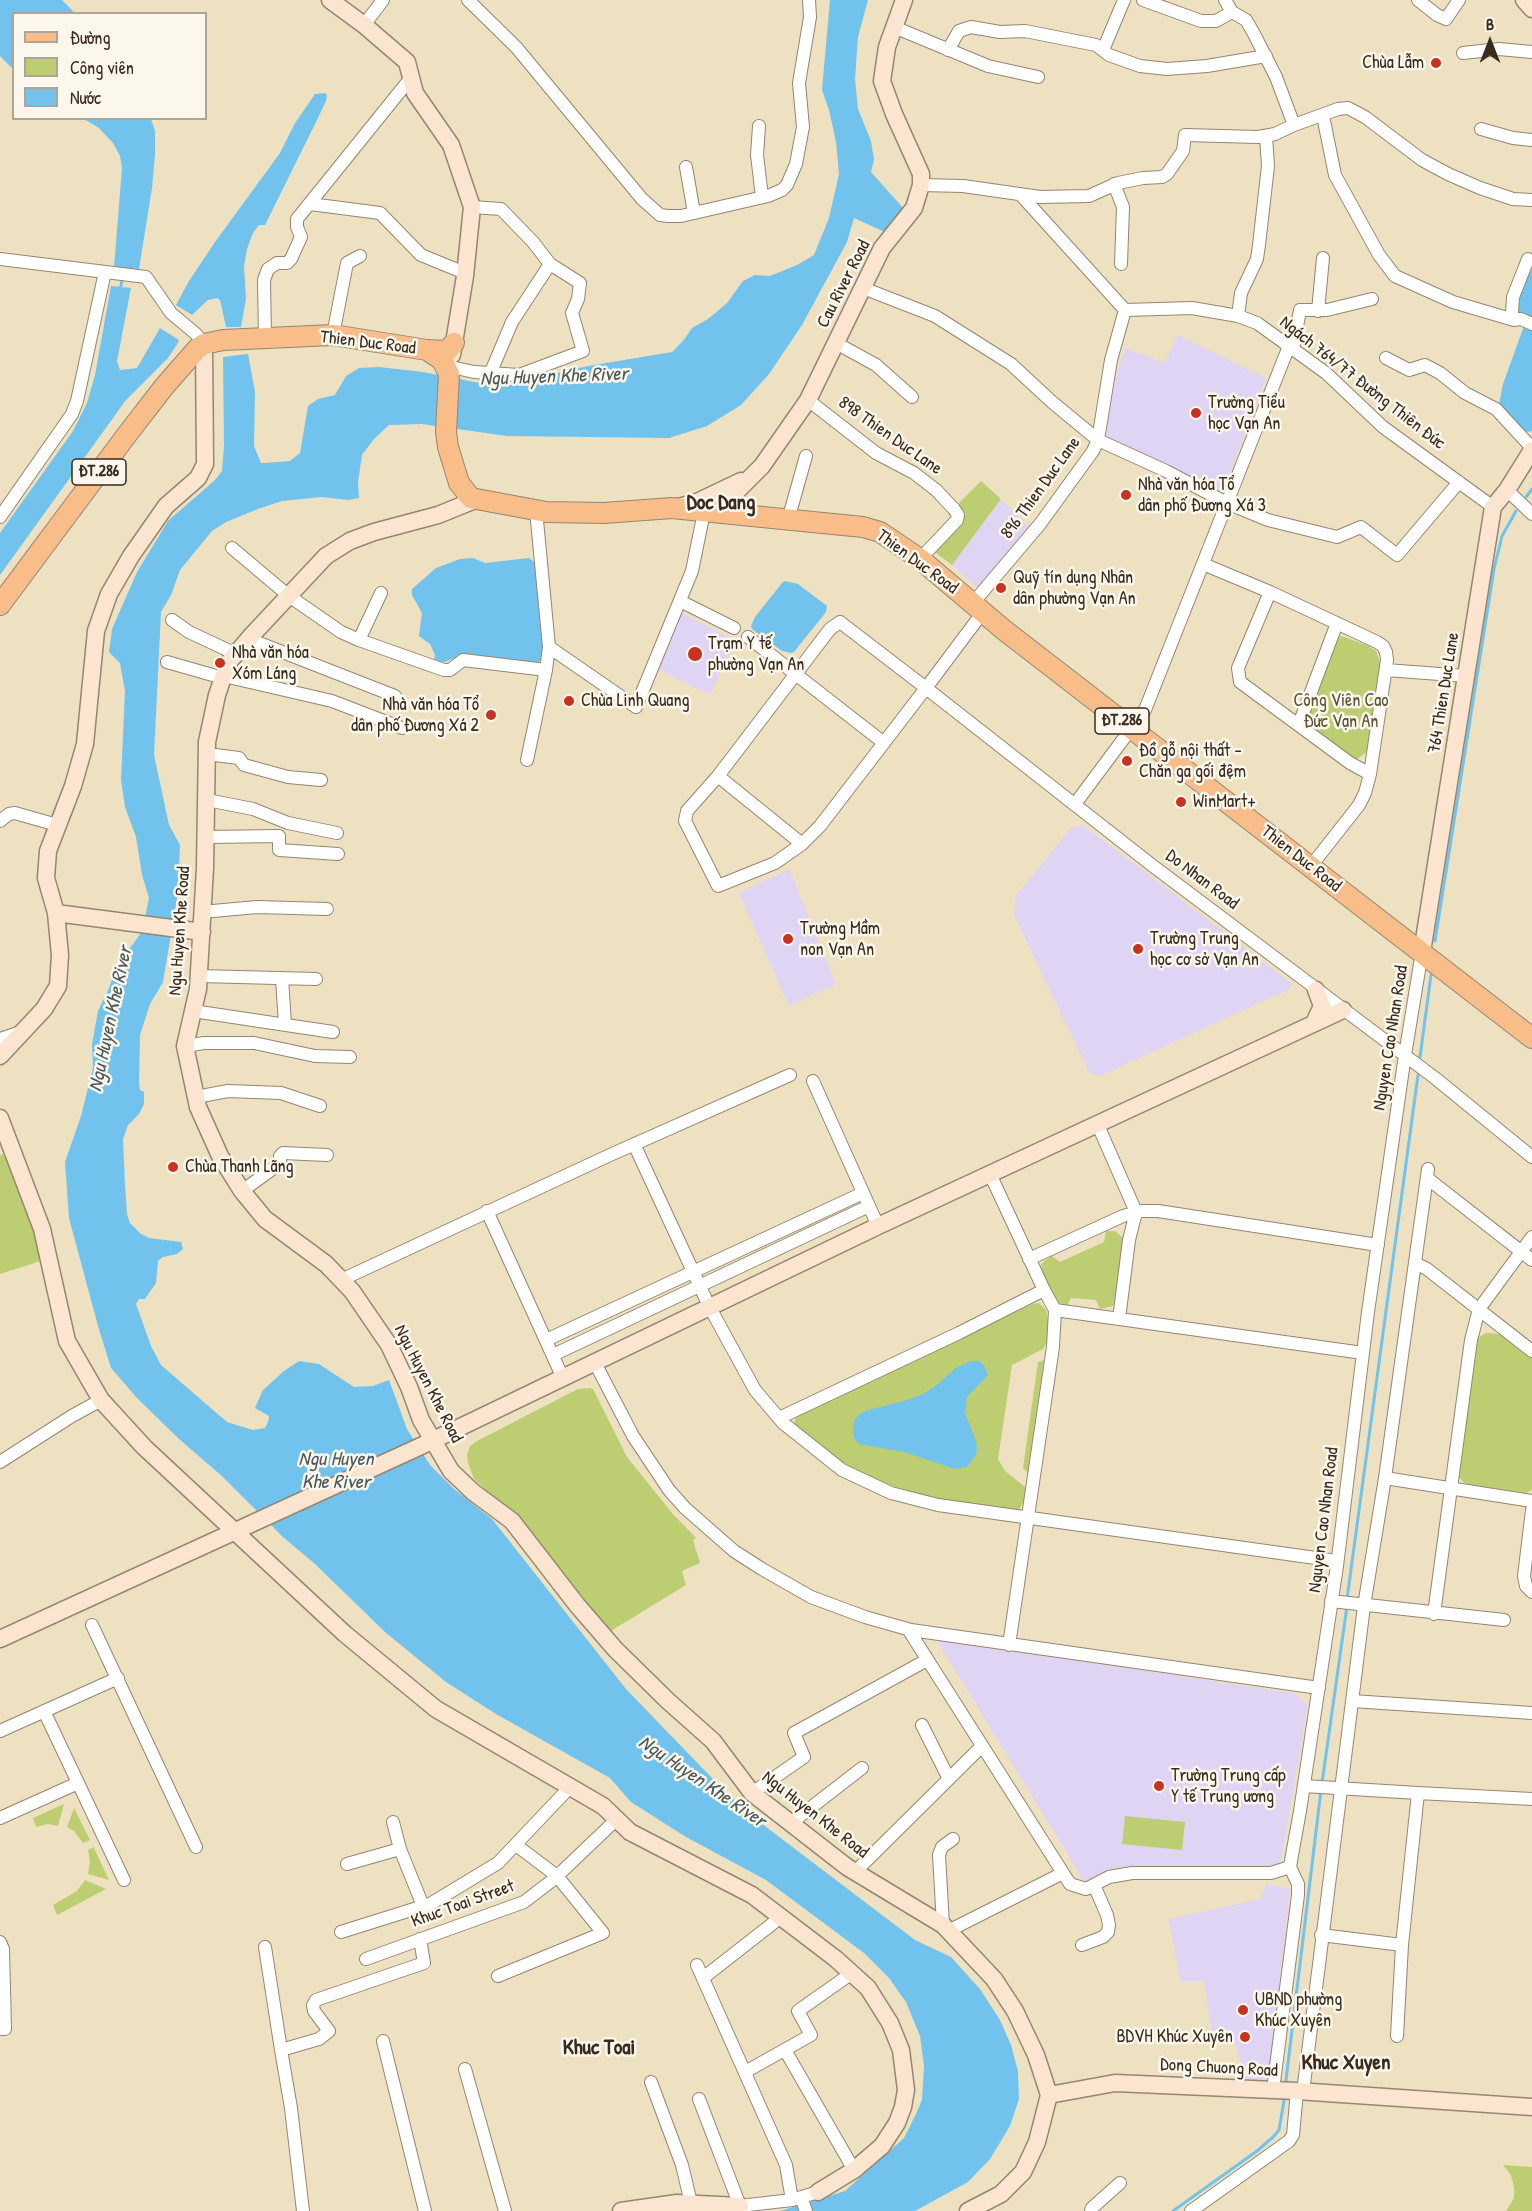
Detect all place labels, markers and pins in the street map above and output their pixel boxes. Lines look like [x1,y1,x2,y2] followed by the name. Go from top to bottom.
[1362,52,1424,74] place label: Chùa Lẫm
[1429,56,1443,70] marker: Chùa Lẫm
[1208,392,1285,434] place label: Trường Tiểu học Vạn An
[1189,406,1203,420] marker: Trường Tiểu học Vạn An
[1138,474,1266,516] place label: Nhà văn hóa Tổ dân phố Đương Xá 3
[1119,488,1133,502] marker: Nhà văn hóa Tổ dân phố Đương Xá 3
[1013,567,1136,610] place label: Quỹ tín dụng Nhân dân phường Vạn An
[994,581,1008,595] marker: Quỹ tín dụng Nhân dân phường Vạn An
[708,633,804,676] place label: Trạm Y tế phường Vạn An
[232,642,309,684] place label: Nhà văn hóa Xóm Láng
[686,645,704,663] marker: Trạm Y tế phường Vạn An
[213,656,227,670] marker: Nhà văn hóa Xóm Láng
[581,690,690,712] place label: Chùa Linh Quang
[351,694,479,736] place label: Nhà văn hóa Tổ dân phố Đương Xá 2
[562,694,576,708] marker: Chùa Linh Quang
[484,708,498,722] marker: Nhà văn hóa Tổ dân phố Đương Xá 2
[1139,740,1246,783] place label: Đồ gỗ nội thất - Chăn ga gối đệm
[1120,754,1134,768] marker: Đồ gỗ nội thất - Chăn ga gối đệm
[1193,791,1256,813] place label: WinMart+
[1174,795,1188,809] marker: WinMart+
[800,918,880,960] place label: Trường Mầm non Vạn An
[1150,928,1259,970] place label: Trường Trung học cơ sở Vạn An
[781,932,795,946] marker: Trường Mầm non Vạn An
[1131,942,1145,956] marker: Trường Trung học cơ sở Vạn An
[185,1156,294,1178] place label: Chùa Thanh Lãng
[166,1160,180,1174] marker: Chùa Thanh Lãng
[1171,1765,1286,1808] place label: Trường Trung cấp Y tế Trung ương
[1152,1779,1166,1793] marker: Trường Trung cấp Y tế Trung ương
[1255,1989,1342,2032] place label: UBND phường Khúc Xuyên
[1236,2003,1250,2017] marker: UBND phường Khúc Xuyên
[1116,2026,1233,2048] place label: BDVH Khúc Xuyên
[1238,2030,1252,2044] marker: BDVH Khúc Xuyên

